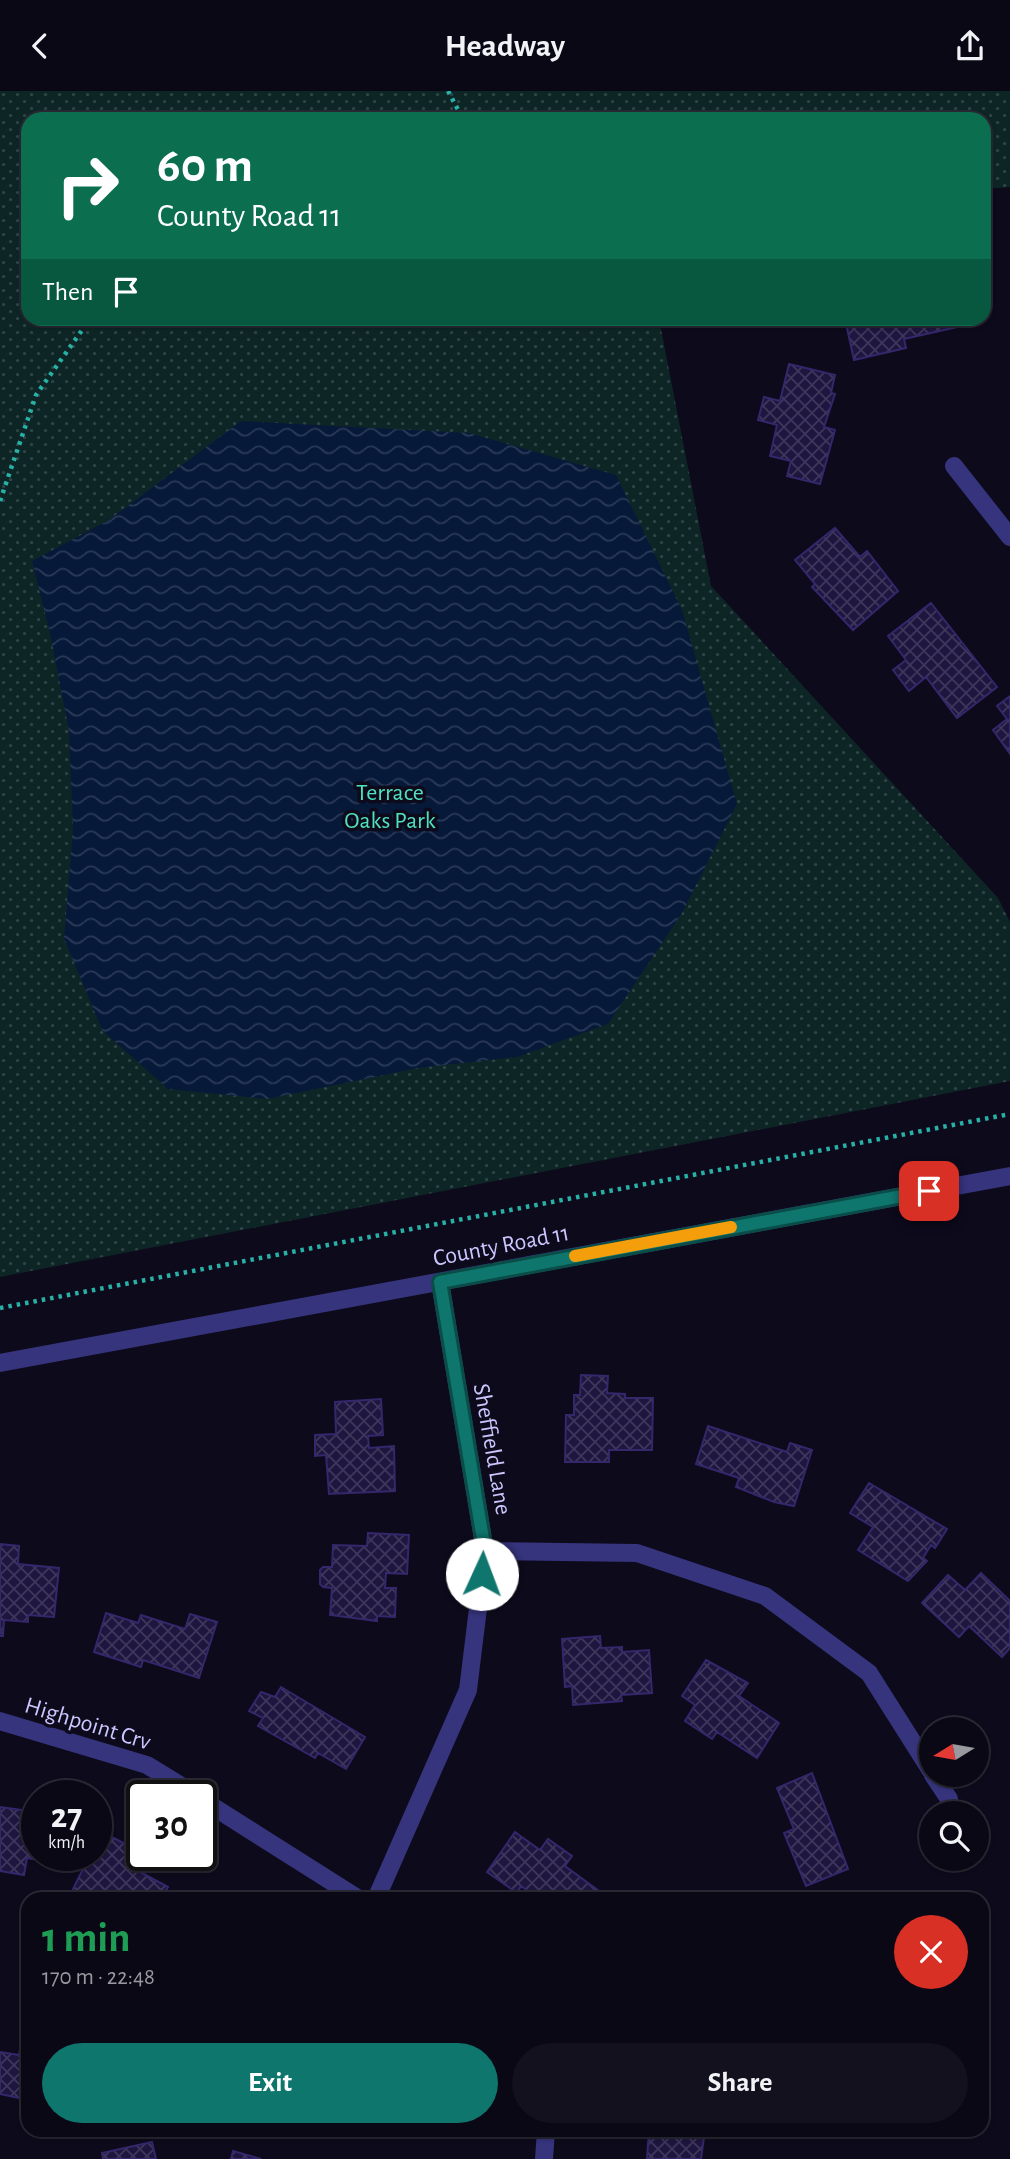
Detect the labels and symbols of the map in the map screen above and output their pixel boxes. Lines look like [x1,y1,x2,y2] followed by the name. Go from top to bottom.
[344,781,436,833] park label: Terrace Oaks Park
[899,1161,959,1221] pin
[431,1221,571,1271] street label: County Road 11
[469,1382,515,1517] street label: Sheffield Lane
[445,1537,519,1611] position arrow
[22,1693,154,1754] street label: Highpoint Crv
[919,1717,989,1787] north arrow
[126,1780,217,1871] speed limit sign: 30

